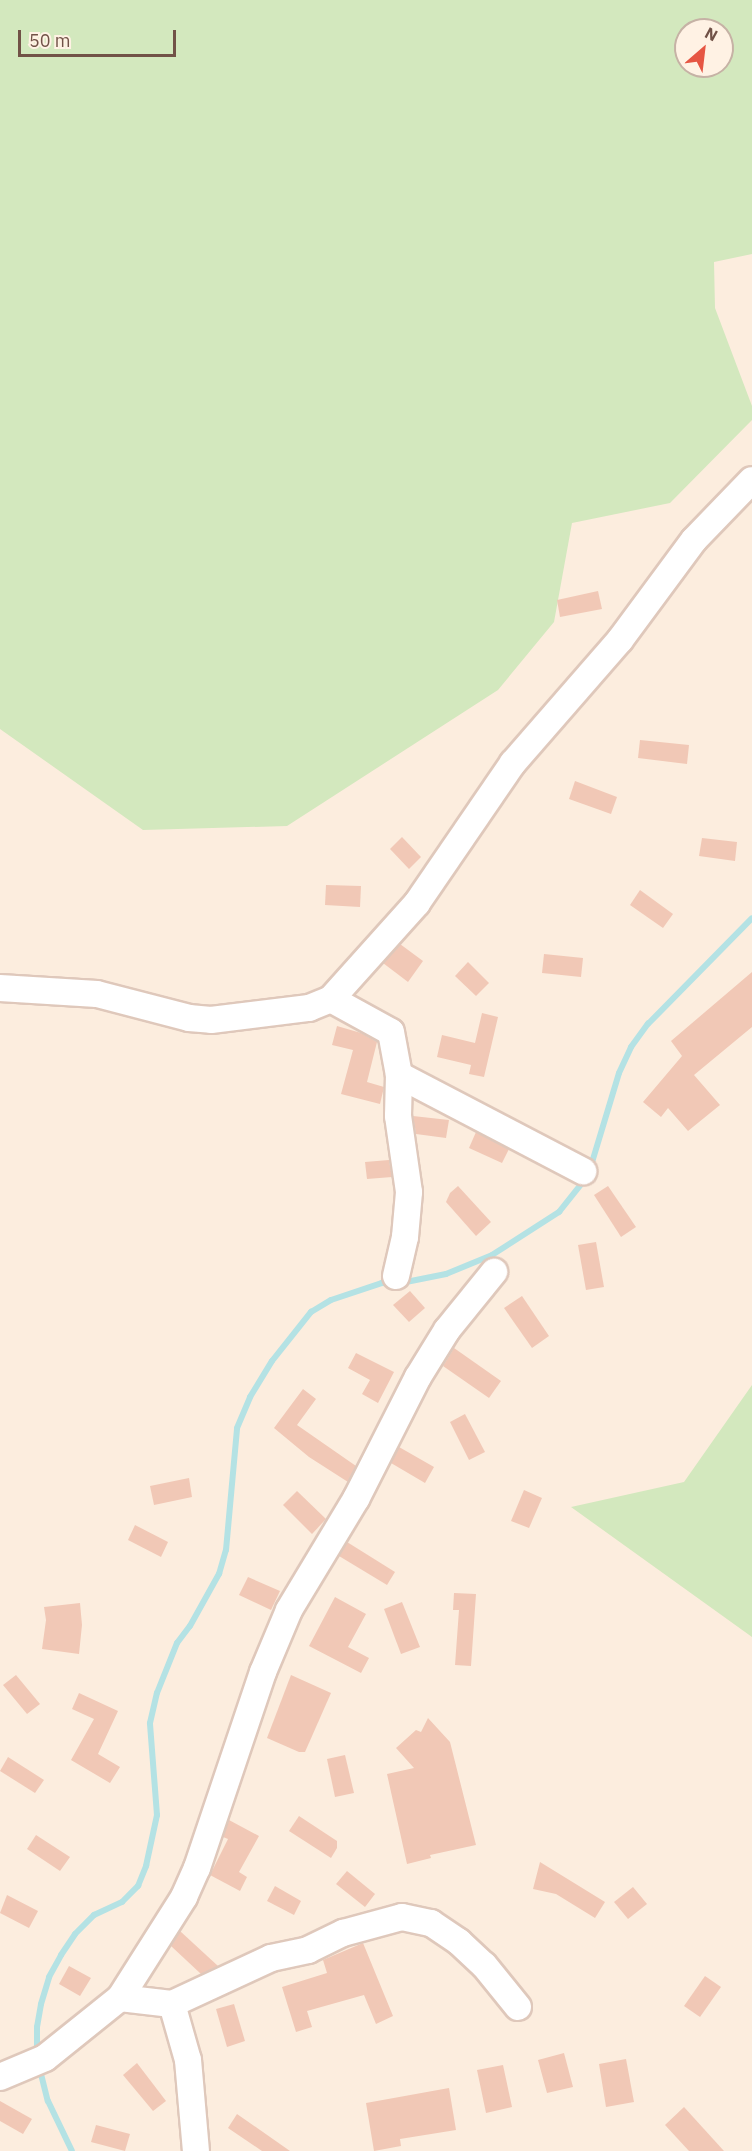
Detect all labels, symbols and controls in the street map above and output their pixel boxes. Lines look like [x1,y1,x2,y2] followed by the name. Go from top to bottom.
[21,18,178,56] scale bar
[674,18,734,78] north arrow
[702,22,721,45] text: N
[29,29,71,52] text: 50 m

